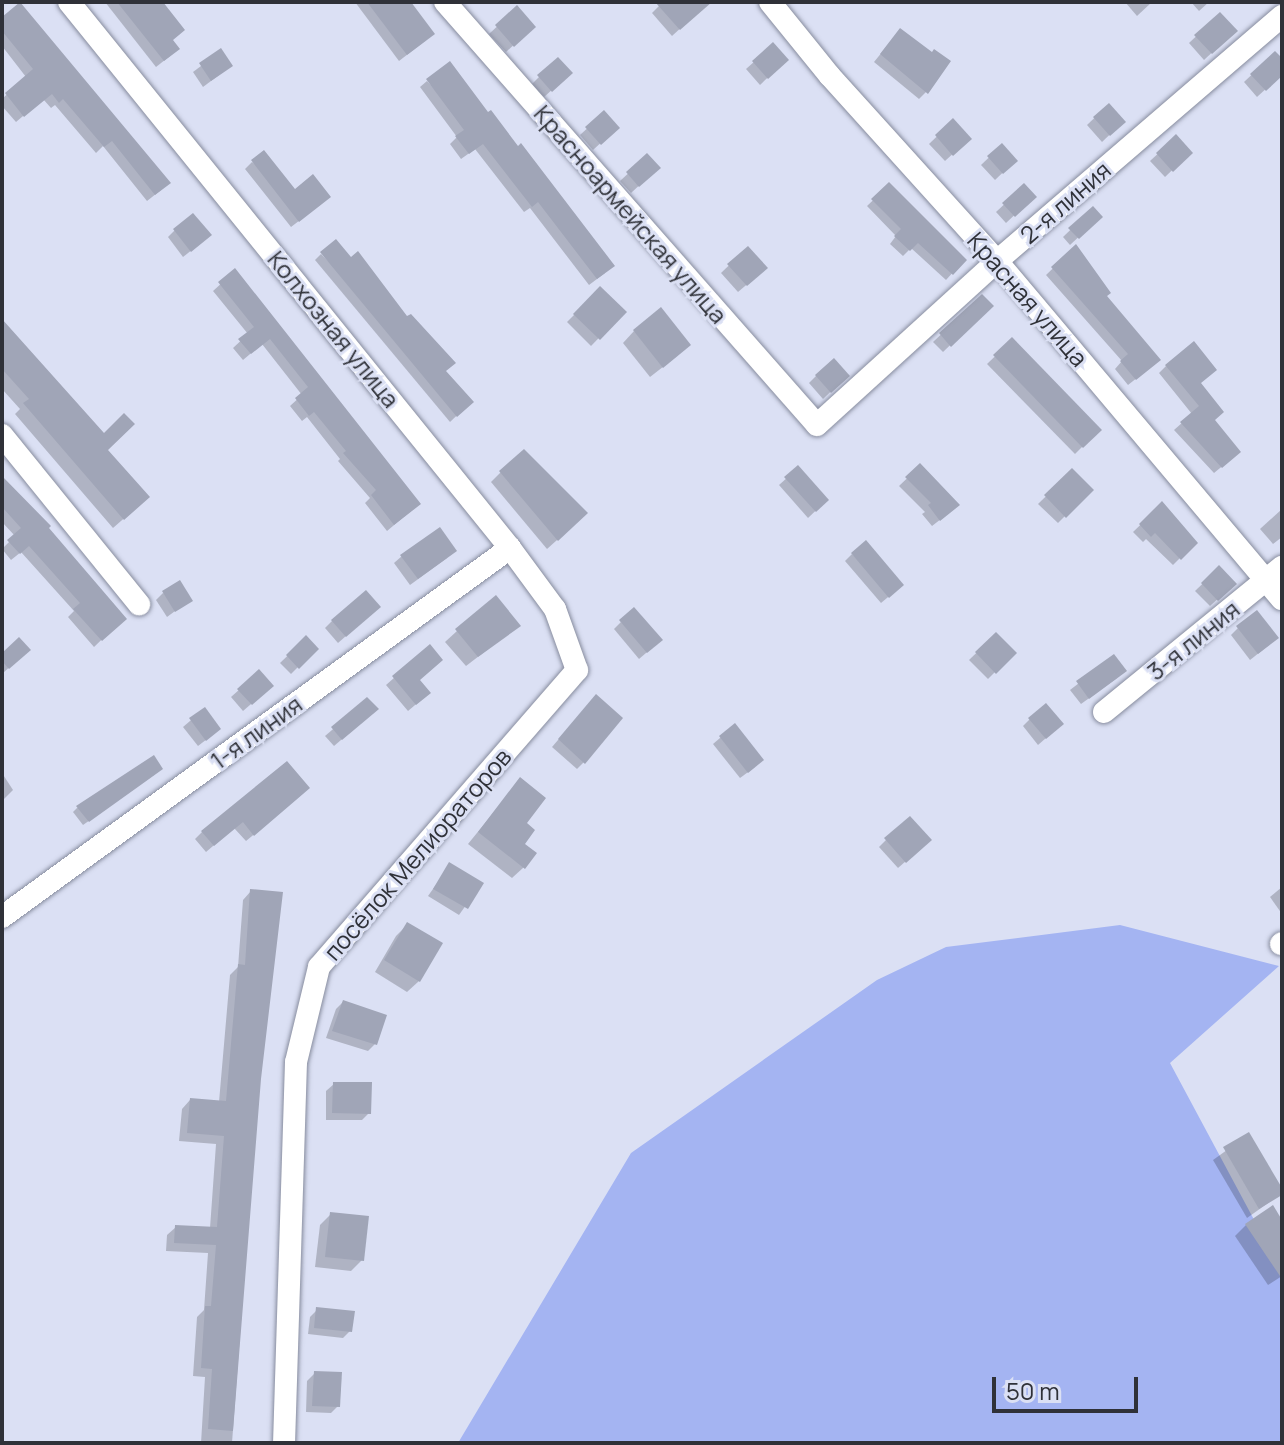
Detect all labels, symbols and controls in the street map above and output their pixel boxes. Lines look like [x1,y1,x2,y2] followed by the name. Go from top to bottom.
[528,99,734,329] street label: Красноармейская улица
[1014,155,1116,249] street label: 2-я линия
[962,226,1094,372] street label: Красная улица
[262,245,406,413] street label: Колхозная улица
[1141,594,1245,686] street label: 3-я линия
[205,689,307,775] street label: 1-я линия
[317,742,517,966] street label: посёлок Мелиораторов
[996,1361,1142,1411] scale bar
[1006,1374,1060,1407] text: 50 m

